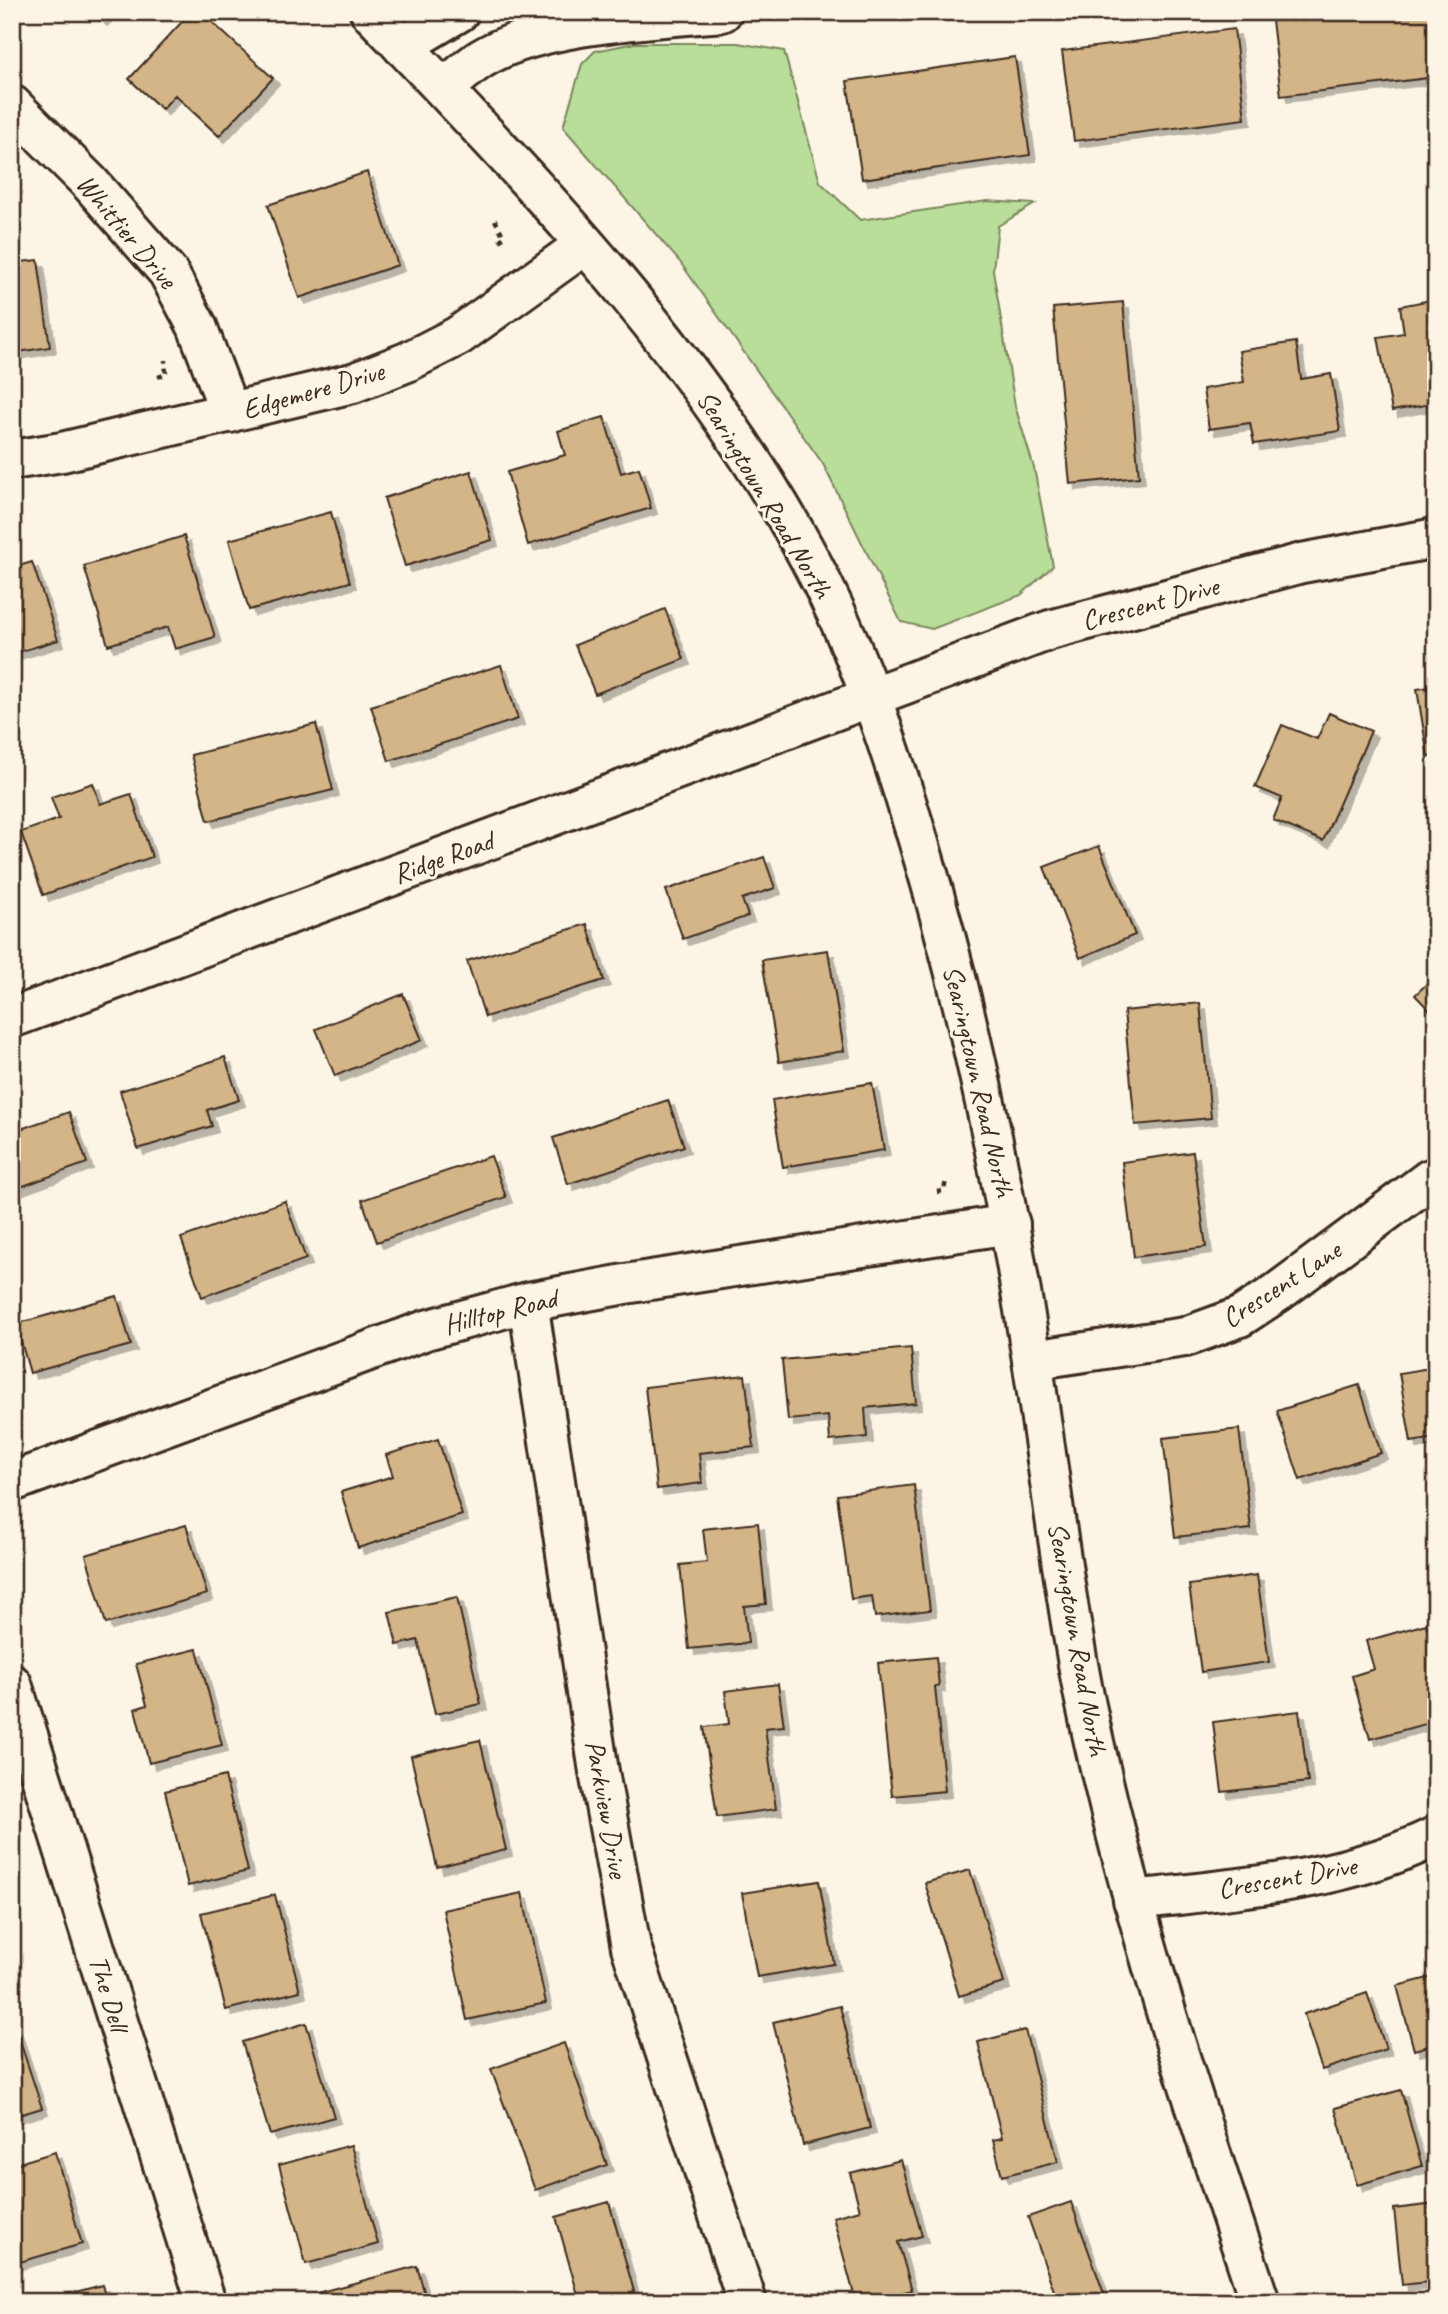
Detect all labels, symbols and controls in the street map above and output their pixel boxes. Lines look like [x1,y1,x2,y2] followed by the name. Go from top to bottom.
[69,167,186,297] street label: Whittier Drive
[238,353,390,427] street label: Edgemere Drive
[689,384,842,606] street label: Searingtown Road North
[1078,567,1224,638] street label: Crescent Drive
[388,821,502,891] street label: Ridge Road
[935,962,1023,1202] street label: Searingtown Road North
[1215,1231,1349,1336] street label: Crescent Lane
[440,1279,564,1342] street label: Hilltop Road
[1040,1520,1116,1760] street label: Searingtown Road North
[578,1737,637,1882] street label: Parkview Drive
[1215,1847,1361,1906] street label: Crescent Drive
[81,1951,139,2040] street label: The Dell

